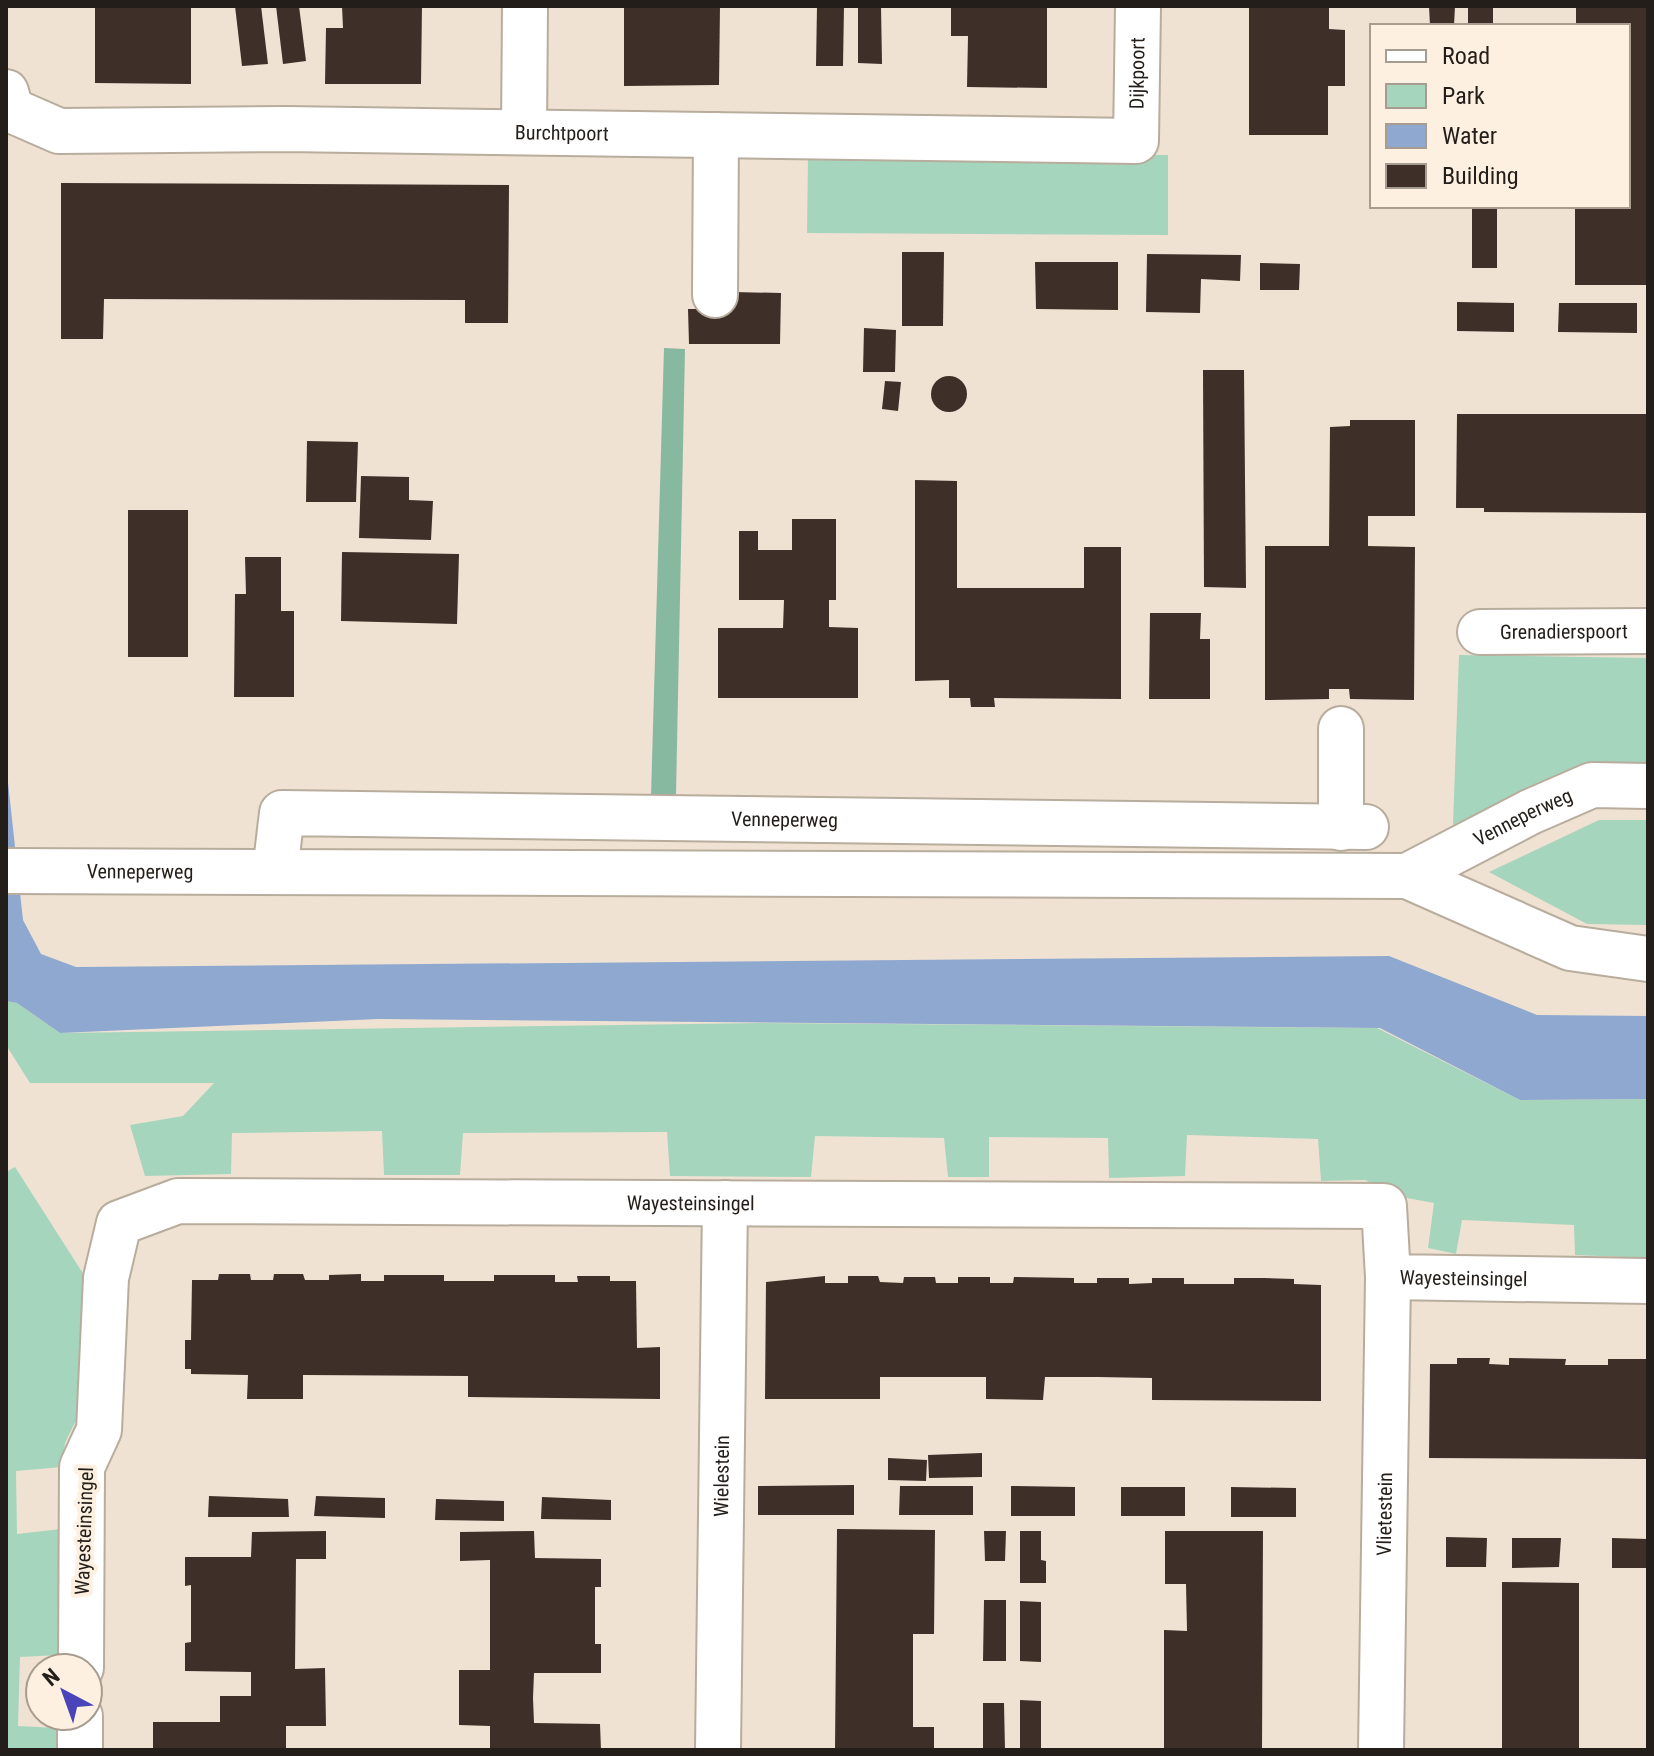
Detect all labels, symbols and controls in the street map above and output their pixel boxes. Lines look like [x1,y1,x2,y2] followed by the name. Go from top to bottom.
[1370,24,1630,208] legend
[1124,37,1150,109] street label: Dijkpoort
[1442,42,1490,70] text: Road
[1442,82,1485,110] text: Park
[515,120,609,146] street label: Burchtpoort
[1442,122,1497,150] text: Water
[1442,162,1519,190] text: Building
[1500,619,1628,644] street label: Grenadierspoort
[1469,783,1576,851] street label: Venneperweg
[731,807,838,832] street label: Venneperweg
[87,859,193,884] street label: Venneperweg
[627,1191,755,1215] street label: Wayesteinsingel
[1399,1265,1528,1291] street label: Wayesteinsingel
[709,1435,734,1517] street label: Wielestein
[70,1467,98,1595] street label: Wayesteinsingel
[1372,1472,1397,1556] street label: Vlietestein
[24,1652,104,1732] north arrow
[38,1663,64,1691] text: N

